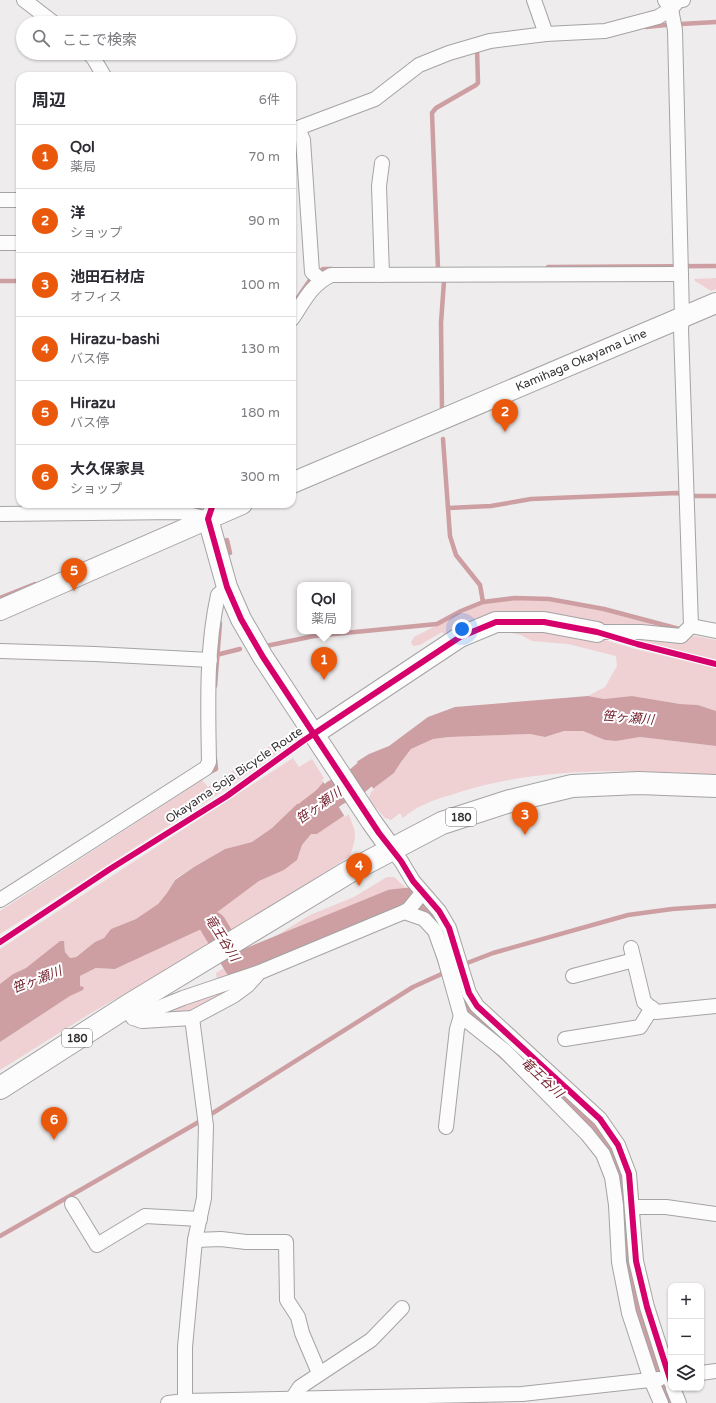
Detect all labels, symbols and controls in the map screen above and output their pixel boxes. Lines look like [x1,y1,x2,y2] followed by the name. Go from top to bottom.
[16,16,296,60] search box
[30,27,52,49] icon: search
[62,31,137,49] text: ここで検索
[32,90,66,111] text: 周辺
[259,92,280,108] text: 6件
[70,138,95,156] text: Qol
[41,149,49,165] text: 1
[248,149,280,165] text: 70 m
[70,159,96,175] text: 薬局
[70,204,85,222] text: 洋
[41,213,49,229] text: 2
[248,213,280,229] text: 90 m
[70,225,122,241] text: ショップ
[70,268,145,286] text: 池田石材店
[41,277,49,293] text: 3
[240,277,280,293] text: 100 m
[70,289,122,305] text: オフィス
[513,326,649,394] street label: Kamihaga Okayama Line
[70,330,160,348] text: Hirazu-bashi
[41,341,49,357] text: 4
[240,341,280,357] text: 130 m
[70,351,109,367] text: バス停
[70,394,116,412] text: Hirazu
[492,399,518,432] pin: 2
[41,405,49,421] text: 5
[240,405,280,421] text: 180 m
[70,415,109,431] text: バス停
[70,460,145,478] text: 大久保家具
[41,469,49,485] text: 6
[240,469,280,485] text: 300 m
[70,481,122,497] text: ショップ
[61,558,87,591] pin: 5
[297,582,351,634] popup
[311,590,336,608] text: Qol
[311,611,337,627] text: 薬局
[452,619,472,639] your location
[311,647,337,680] pin: 1
[601,708,657,728] water label: 笹ヶ瀬川
[163,724,305,826] street label: Okayama Soja Bicycle Route
[293,783,347,827] water label: 笹ヶ瀬川
[512,802,538,835] pin: 3
[446,808,476,826] road number: 180
[346,853,372,886] pin: 4
[201,912,244,966] water label: 竜王谷川
[10,962,66,997] water label: 笹ヶ瀬川
[62,1029,92,1047] road number: 180
[518,1054,568,1103] water label: 竜王谷川
[41,1107,67,1140] pin: 6
[668,1283,704,1391] map controls
[668,1283,704,1319] button: +
[668,1319,704,1355] button: −
[668,1355,704,1391] button: layers

